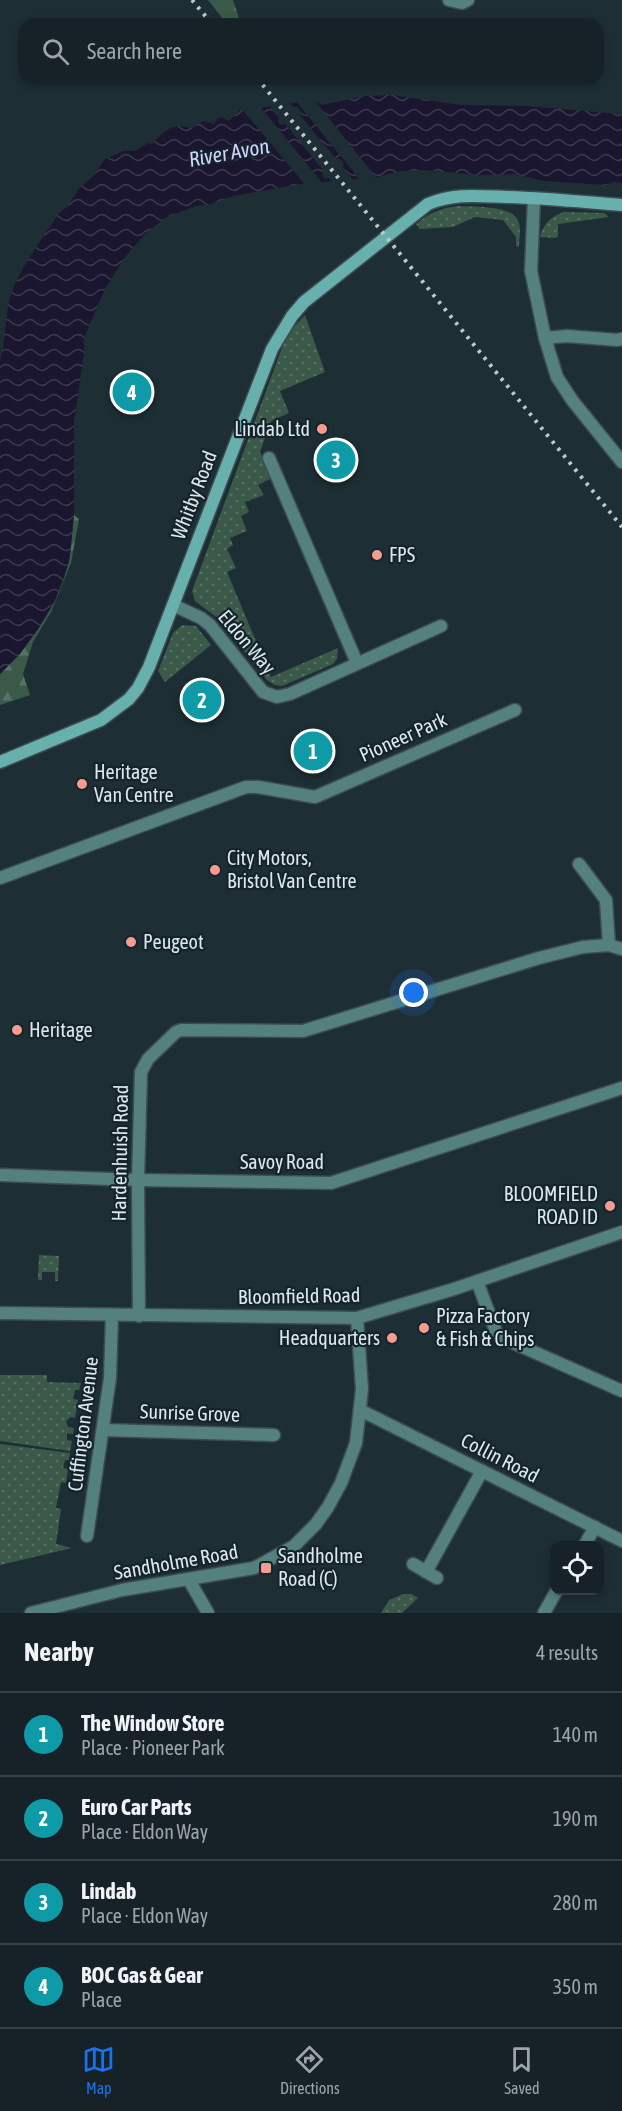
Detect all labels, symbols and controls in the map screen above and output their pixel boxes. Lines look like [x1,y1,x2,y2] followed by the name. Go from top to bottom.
[18,18,604,84] search box
[39,35,72,68] icon: search
[87,38,182,64] text: Search here
[187,133,271,171] water label: River Avon
[112,370,152,414] pin: 4
[234,417,310,440] place label: Lindab Ltd
[315,422,329,436] marker: Lindab Ltd
[316,438,356,482] pin: 3
[166,447,221,542] street label: Whitby Road
[389,543,415,566] place label: FPS
[370,548,384,562] marker: FPS
[214,605,281,678] street label: Eldon Way
[182,678,222,722] pin: 2
[356,707,450,766] street label: Pioneer Park
[294,728,332,774] pin: 1
[94,760,173,806] place label: Heritage Van Centre
[75,777,89,791] marker: Heritage Van Centre
[227,846,357,892] place label: City Motors, Bristol Van Centre
[208,863,222,877] marker: City Motors, Bristol Van Centre
[143,930,204,953] place label: Peugeot
[124,935,138,949] marker: Peugeot
[399,978,428,1007] your location
[29,1018,93,1041] place label: Heritage
[10,1023,24,1037] marker: Heritage
[107,1084,132,1222] street label: Hardenhuish Road
[240,1150,324,1173] street label: Savoy Road
[504,1182,598,1228] place label: BLOOMFIELD ROAD ID
[603,1199,617,1213] marker: BLOOMFIELD ROAD ID
[238,1283,360,1308] street label: Bloomfield Road
[436,1304,534,1350] place label: Pizza Factory & Fish & Chips
[417,1321,431,1335] marker: Pizza Factory & Fish & Chips
[279,1326,380,1349] place label: Headquarters
[385,1331,399,1345] marker: Headquarters
[63,1355,102,1492] street label: Cuffington Avenue
[140,1399,240,1426] street label: Sunrise Grove
[457,1428,543,1487] street label: Collin Road
[112,1539,240,1584] street label: Sandholme Road
[550,1541,604,1595] map controls
[550,1541,604,1595] button: locate
[278,1544,363,1590] place label: Sandholme Road (C)
[259,1561,273,1575] marker: Sandholme Road (C)
[24,1637,94,1667] text: Nearby
[536,1641,598,1664] text: 4 results
[81,1710,224,1736] text: The Window Store
[39,1723,48,1746] text: 1
[553,1723,598,1746] text: 140 m
[81,1736,225,1759] text: Place · Pioneer Park
[81,1794,191,1820] text: Euro Car Parts
[39,1807,48,1830] text: 2
[553,1807,598,1830] text: 190 m
[81,1820,208,1843] text: Place · Eldon Way
[81,1878,136,1904] text: Lindab
[39,1891,48,1914] text: 3
[553,1891,598,1914] text: 280 m
[81,1904,208,1927] text: Place · Eldon Way
[81,1962,203,1988] text: BOC Gas & Gear
[39,1975,48,1998] text: 4
[553,1975,598,1998] text: 350 m
[81,1988,122,2011] text: Place
[82,2043,115,2097] tab: Map
[280,2043,340,2097] tab: Directions
[504,2043,540,2097] tab: Saved

